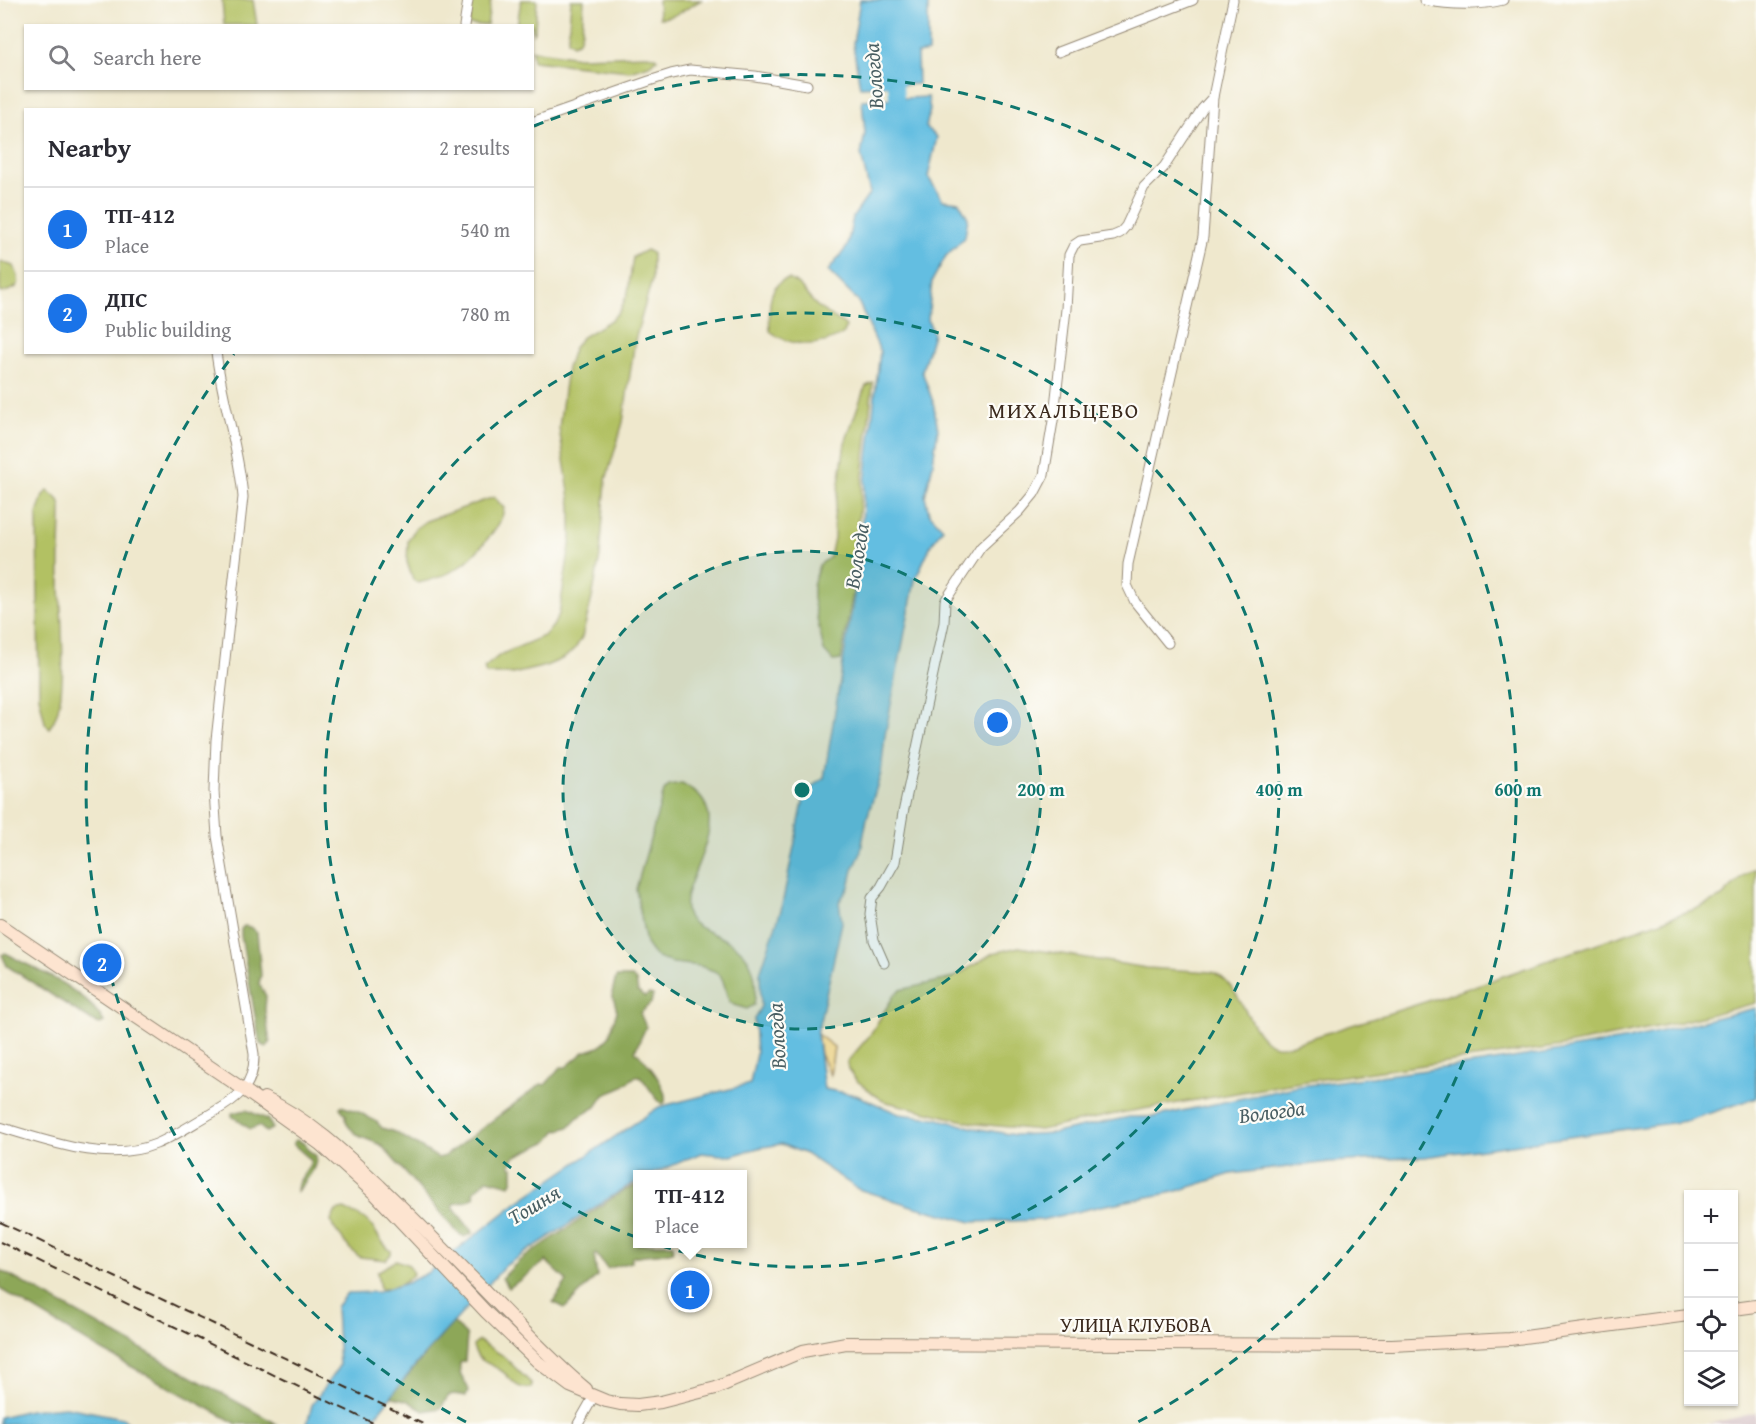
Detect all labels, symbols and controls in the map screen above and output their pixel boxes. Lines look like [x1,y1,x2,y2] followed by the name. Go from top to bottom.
[24,24,534,90] search box
[45,41,78,74] icon: search
[93,41,202,73] text: Search here
[856,42,891,111] water label: Вологда
[48,128,131,167] text: Nearby
[439,133,510,162] text: 2 results
[105,199,175,231] text: ТП-412
[62,215,73,244] text: 1
[460,215,510,244] text: 540 m
[105,231,149,260] text: Place
[105,283,148,315] text: ДПС
[62,299,73,328] text: 2
[460,299,510,328] text: 780 m
[105,315,231,344] text: Public building
[988,394,1140,426] district label: МИХАЛЬЦЕВО
[836,521,877,592] water label: Вологда
[983,708,1012,737] your location
[1017,776,1065,803] text: 200 m
[1255,776,1303,803] text: 400 m
[1494,776,1542,803] text: 600 m
[792,780,812,800] centre of rings
[82,940,122,986] pin: 2
[759,1002,794,1071] water label: Вологда
[1236,1092,1307,1131] water label: Вологда
[633,1170,747,1248] popup
[502,1177,566,1232] water label: Тошня
[655,1179,725,1211] text: ТП-412
[1684,1190,1738,1406] map controls
[1684,1190,1738,1244] button: +
[655,1211,699,1240] text: Place
[1684,1244,1738,1298] button: −
[670,1268,710,1312] pin: 1
[1684,1298,1738,1352] button: locate
[1060,1310,1212,1339] street label: УЛИЦА КЛУБОВА
[1684,1352,1738,1406] button: layers

